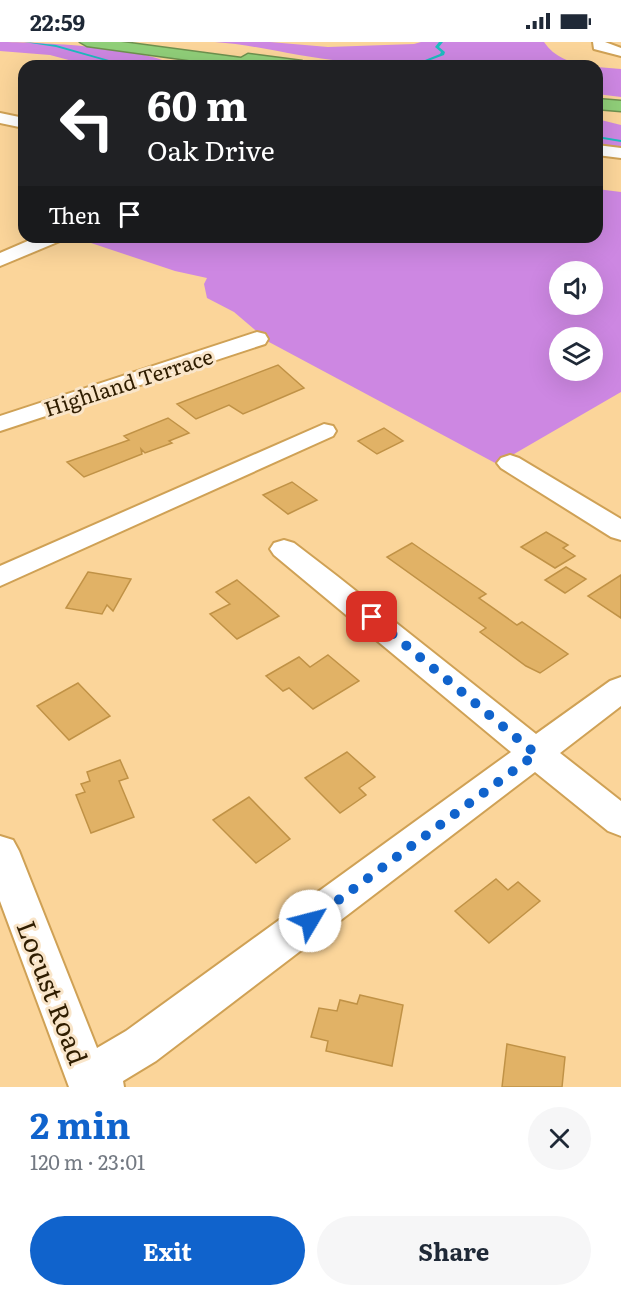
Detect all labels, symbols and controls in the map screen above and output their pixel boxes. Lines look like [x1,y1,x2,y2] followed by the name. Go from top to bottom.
[30,5,85,38] text: 22:59
[147,72,248,134] text: 60 m
[48,84,126,162] icon: left
[147,129,275,169] text: Oak Drive
[48,198,101,231] text: Then
[113,198,146,231] icon: arrive
[549,261,603,381] map controls
[549,261,603,315] button: sound
[549,327,603,381] button: layers
[39,339,217,423] street label: Highland Terrace
[346,591,397,642] pin
[355,600,388,633] icon: arrive
[278,889,342,953] position arrow
[9,914,99,1070] street label: Locust Road
[30,1097,131,1150] text: 2 min
[528,1107,591,1170] button: close
[30,1146,145,1176] text: 120 m · 23:01
[30,1216,305,1285] button: Exit
[317,1216,591,1285] button: Share

